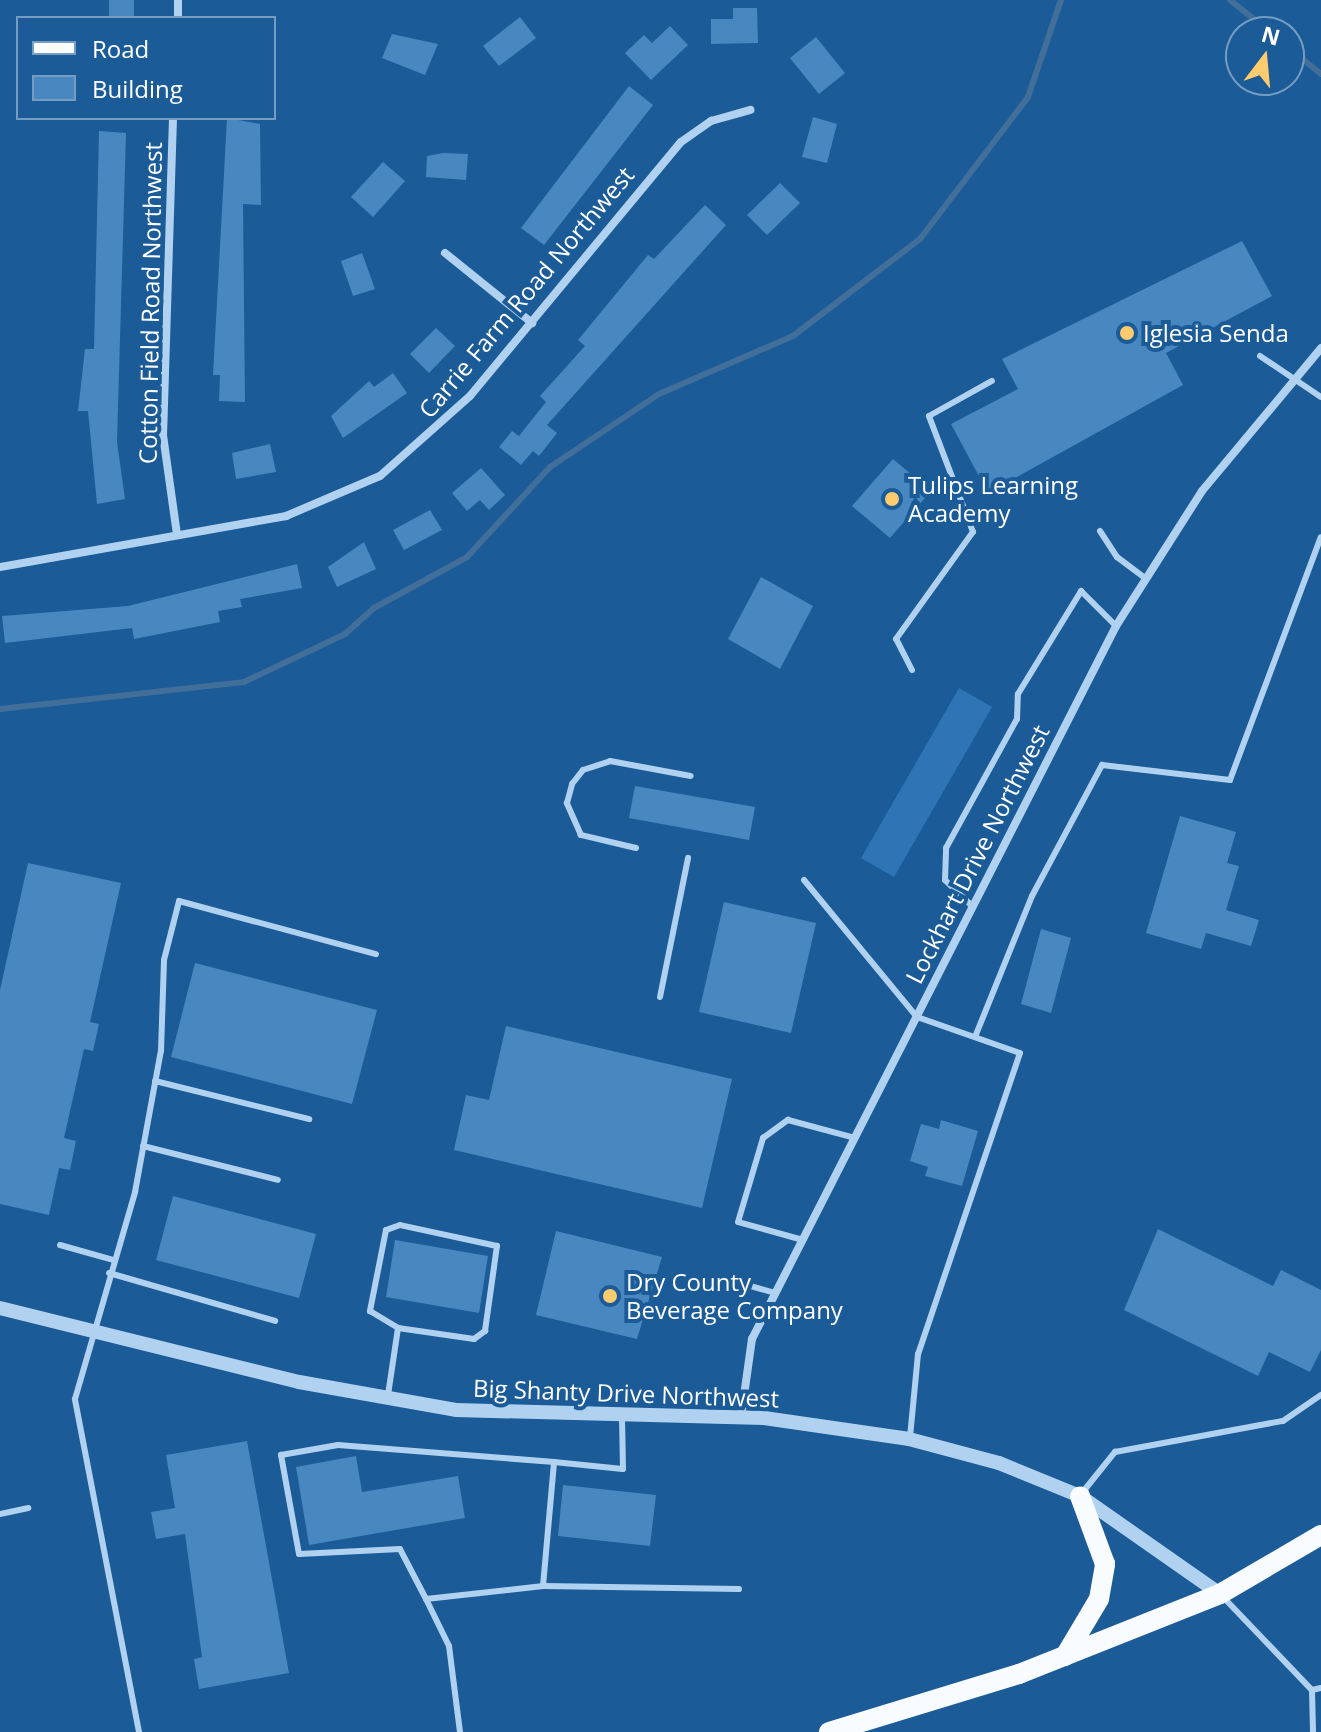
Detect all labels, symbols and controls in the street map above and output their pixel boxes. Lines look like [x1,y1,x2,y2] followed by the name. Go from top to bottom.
[16,16,276,120] legend
[1225,16,1305,96] north arrow
[1258,18,1284,52] text: N
[92,32,149,65] text: Road
[92,72,183,105] text: Building
[133,142,167,464] street label: Cotton Field Road Northwest
[412,161,640,423] street label: Carrie Farm Road Northwest
[1143,319,1289,347] place label: Iglesia Senda
[1118,324,1136,342] marker: Iglesia Senda
[908,471,1078,527] place label: Tulips Learning Academy
[883,490,901,508] marker: Tulips Learning Academy
[899,720,1055,988] street label: Lockhart Drive Northwest
[626,1268,843,1324] place label: Dry County Beverage Company
[601,1287,619,1305] marker: Dry County Beverage Company
[472,1373,780,1413] street label: Big Shanty Drive Northwest

